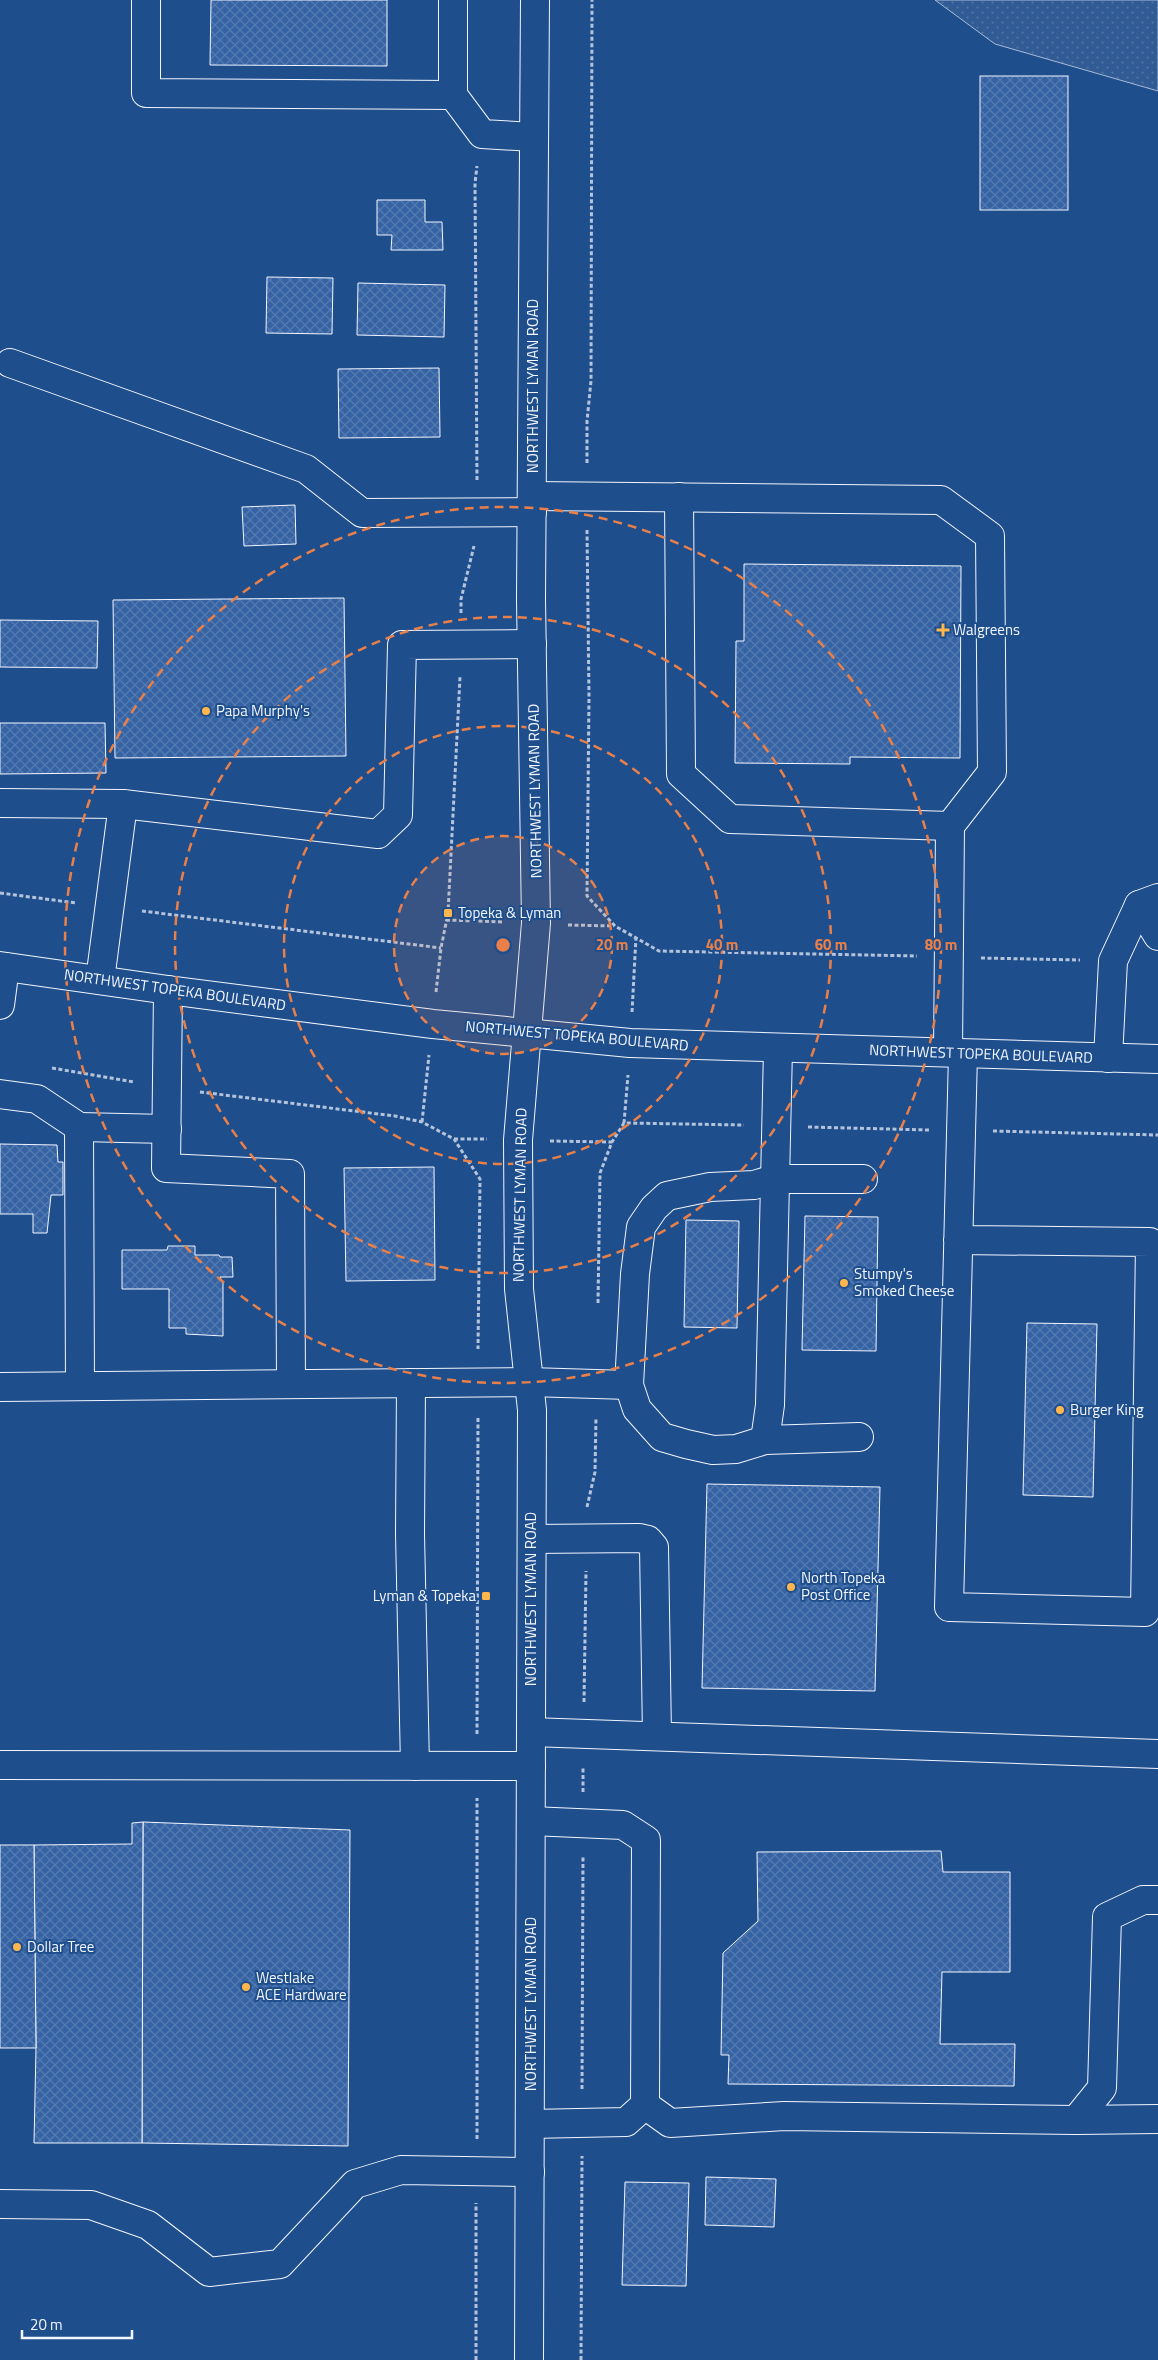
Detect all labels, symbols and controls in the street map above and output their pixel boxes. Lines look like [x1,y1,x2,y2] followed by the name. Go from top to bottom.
[521,299,544,473] street label: NORTHWEST LYMAN ROAD
[953,618,1020,641] place label: Walgreens
[937,624,949,636] marker: Walgreens
[216,699,310,722] place label: Papa Murphy's
[521,704,548,878] street label: NORTHWEST LYMAN ROAD
[200,705,212,717] marker: Papa Murphy's
[458,901,561,924] place label: Topeka & Lyman
[442,907,454,919] marker: Topeka & Lyman
[596,933,628,956] text: 20 m
[706,933,738,956] text: 40 m
[815,933,847,956] text: 60 m
[925,933,957,956] text: 80 m
[494,936,512,954] centre of rings
[63,963,288,1016] street label: NORTHWEST TOPEKA BOULEVARD
[465,1014,690,1057] street label: NORTHWEST TOPEKA BOULEVARD
[869,1038,1093,1069] street label: NORTHWEST TOPEKA BOULEVARD
[506,1108,533,1282] street label: NORTHWEST LYMAN ROAD
[854,1262,954,1302] place label: Stumpy's Smoked Cheese
[838,1277,850,1289] marker: Stumpy's Smoked Cheese
[1070,1398,1144,1421] place label: Burger King
[1054,1404,1066,1416] marker: Burger King
[519,1512,542,1686] street label: NORTHWEST LYMAN ROAD
[801,1566,886,1606] place label: North Topeka Post Office
[785,1581,797,1593] marker: North Topeka Post Office
[373,1584,476,1607] place label: Lyman & Topeka
[480,1590,492,1602] marker: Lyman & Topeka
[519,1917,542,2091] street label: NORTHWEST LYMAN ROAD
[27,1935,94,1958] place label: Dollar Tree
[11,1941,23,1953] marker: Dollar Tree
[256,1966,347,2006] place label: Westlake ACE Hardware
[240,1981,252,1993] marker: Westlake ACE Hardware
[22,2308,132,2340] scale bar
[30,2313,63,2336] text: 20 m

